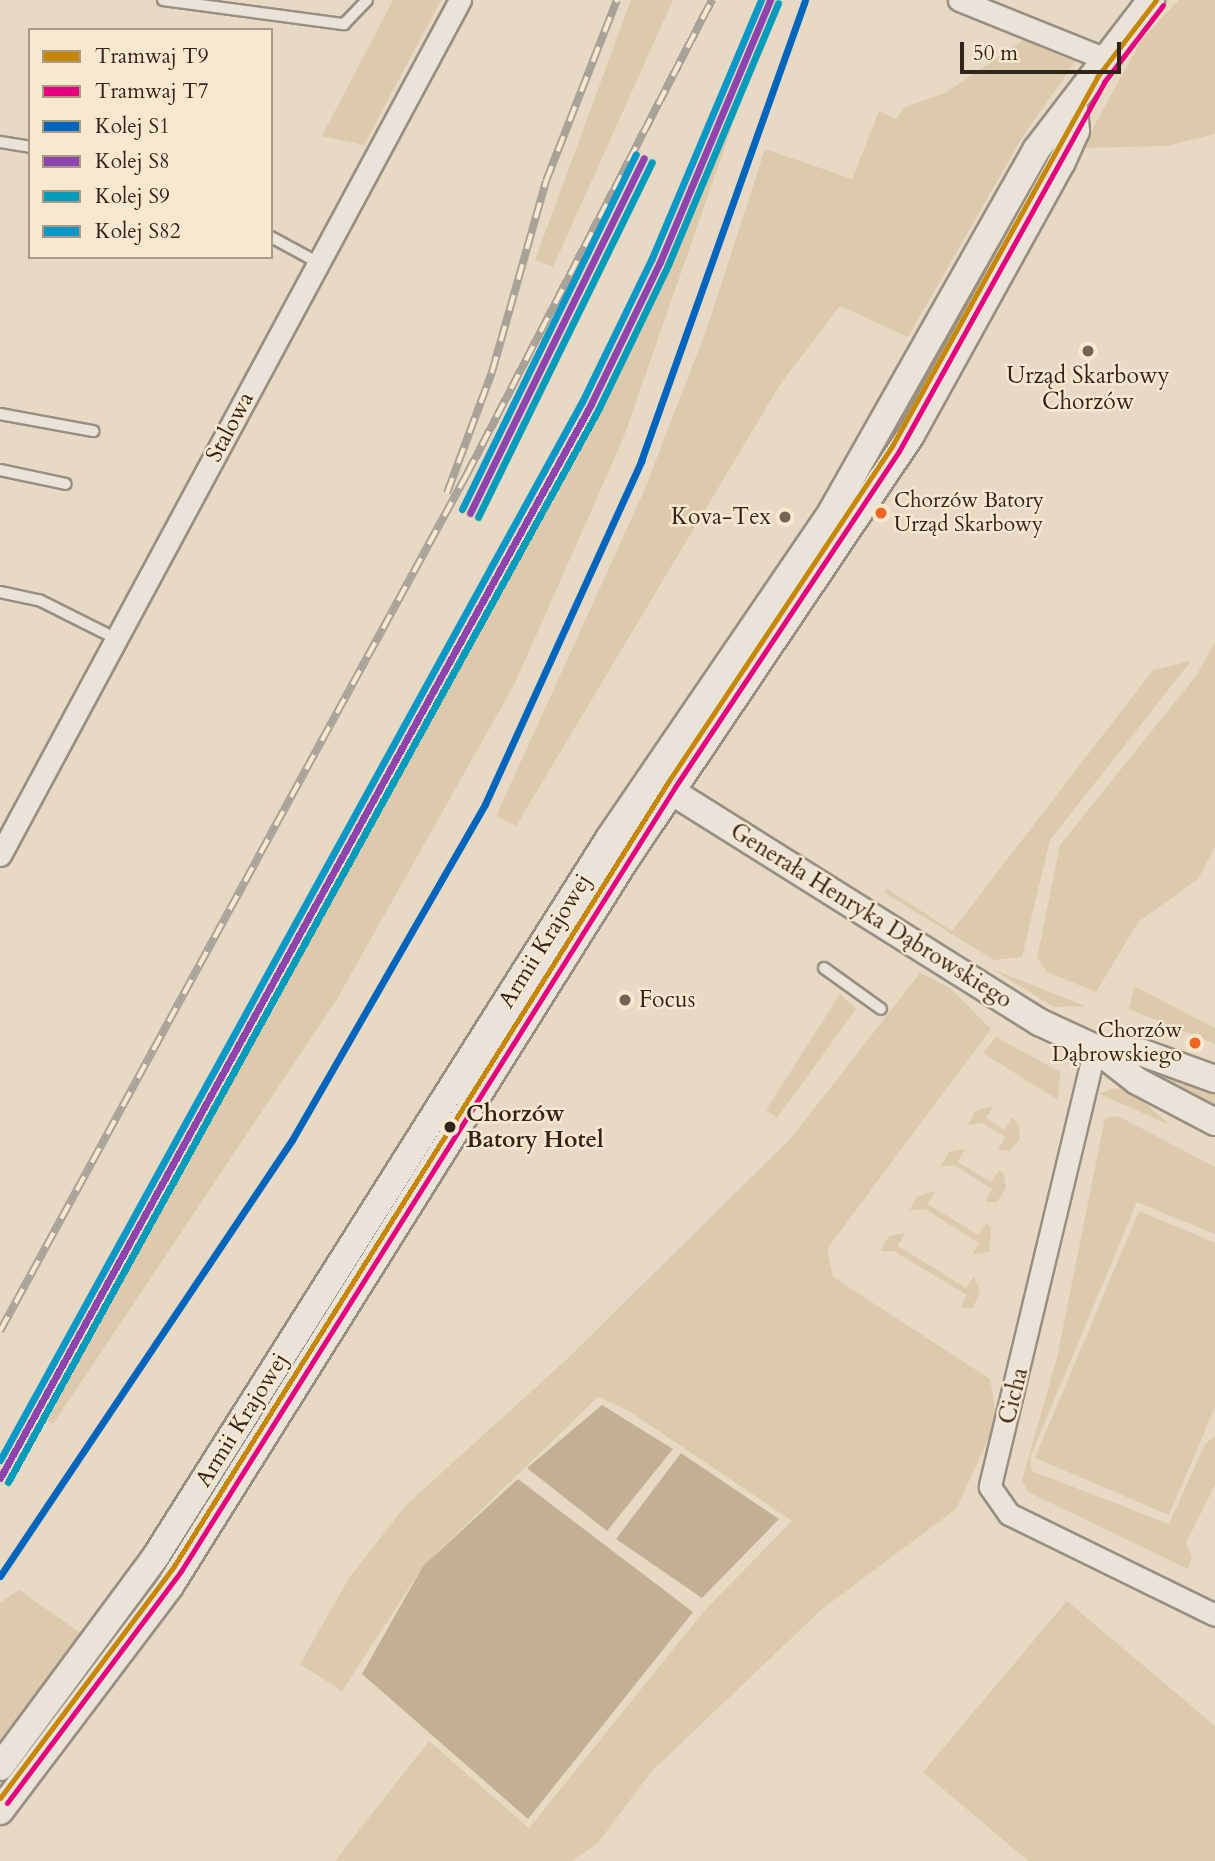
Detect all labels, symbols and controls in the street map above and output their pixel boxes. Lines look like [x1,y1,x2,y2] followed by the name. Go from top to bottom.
[28,28,273,259] legend
[963,28,1124,72] scale bar
[973,39,1018,68] text: 50 m
[95,42,209,71] text: Tramwaj T9
[95,77,209,106] text: Tramwaj T7
[95,112,170,141] text: Kolej S1
[95,147,170,176] text: Kolej S8
[95,182,170,211] text: Kolej S9
[95,217,180,246] text: Kolej S82
[1080,343,1096,359] marker: Urząd Skarbowy Chorzów
[1006,362,1170,416] place label: Urząd Skarbowy Chorzów
[200,387,260,467] street label: Stalowa
[894,488,1044,538] place label: Chorzów Batory Urząd Skarbowy
[671,503,771,531] place label: Kova-Tex
[874,506,888,520] marker: Chorzów Batory Urząd Skarbowy
[777,509,793,525] marker: Kova-Tex
[725,818,1017,1014] street label: Generała Henryka Dąbrowskiego
[493,869,597,1013] street label: Armii Krajowej
[639,986,695,1014] place label: Focus
[617,992,633,1008] marker: Focus
[1052,1018,1182,1068] place label: Chorzów Dąbrowskiego
[1188,1036,1202,1050] marker: Chorzów Dąbrowskiego
[466,1100,604,1154] place label: Chorzów Batory Hotel
[440,1117,460,1137] marker: Chorzów Batory Hotel
[190,1348,294,1492] street label: Armii Krajowej
[994,1365,1034,1427] street label: Cicha

